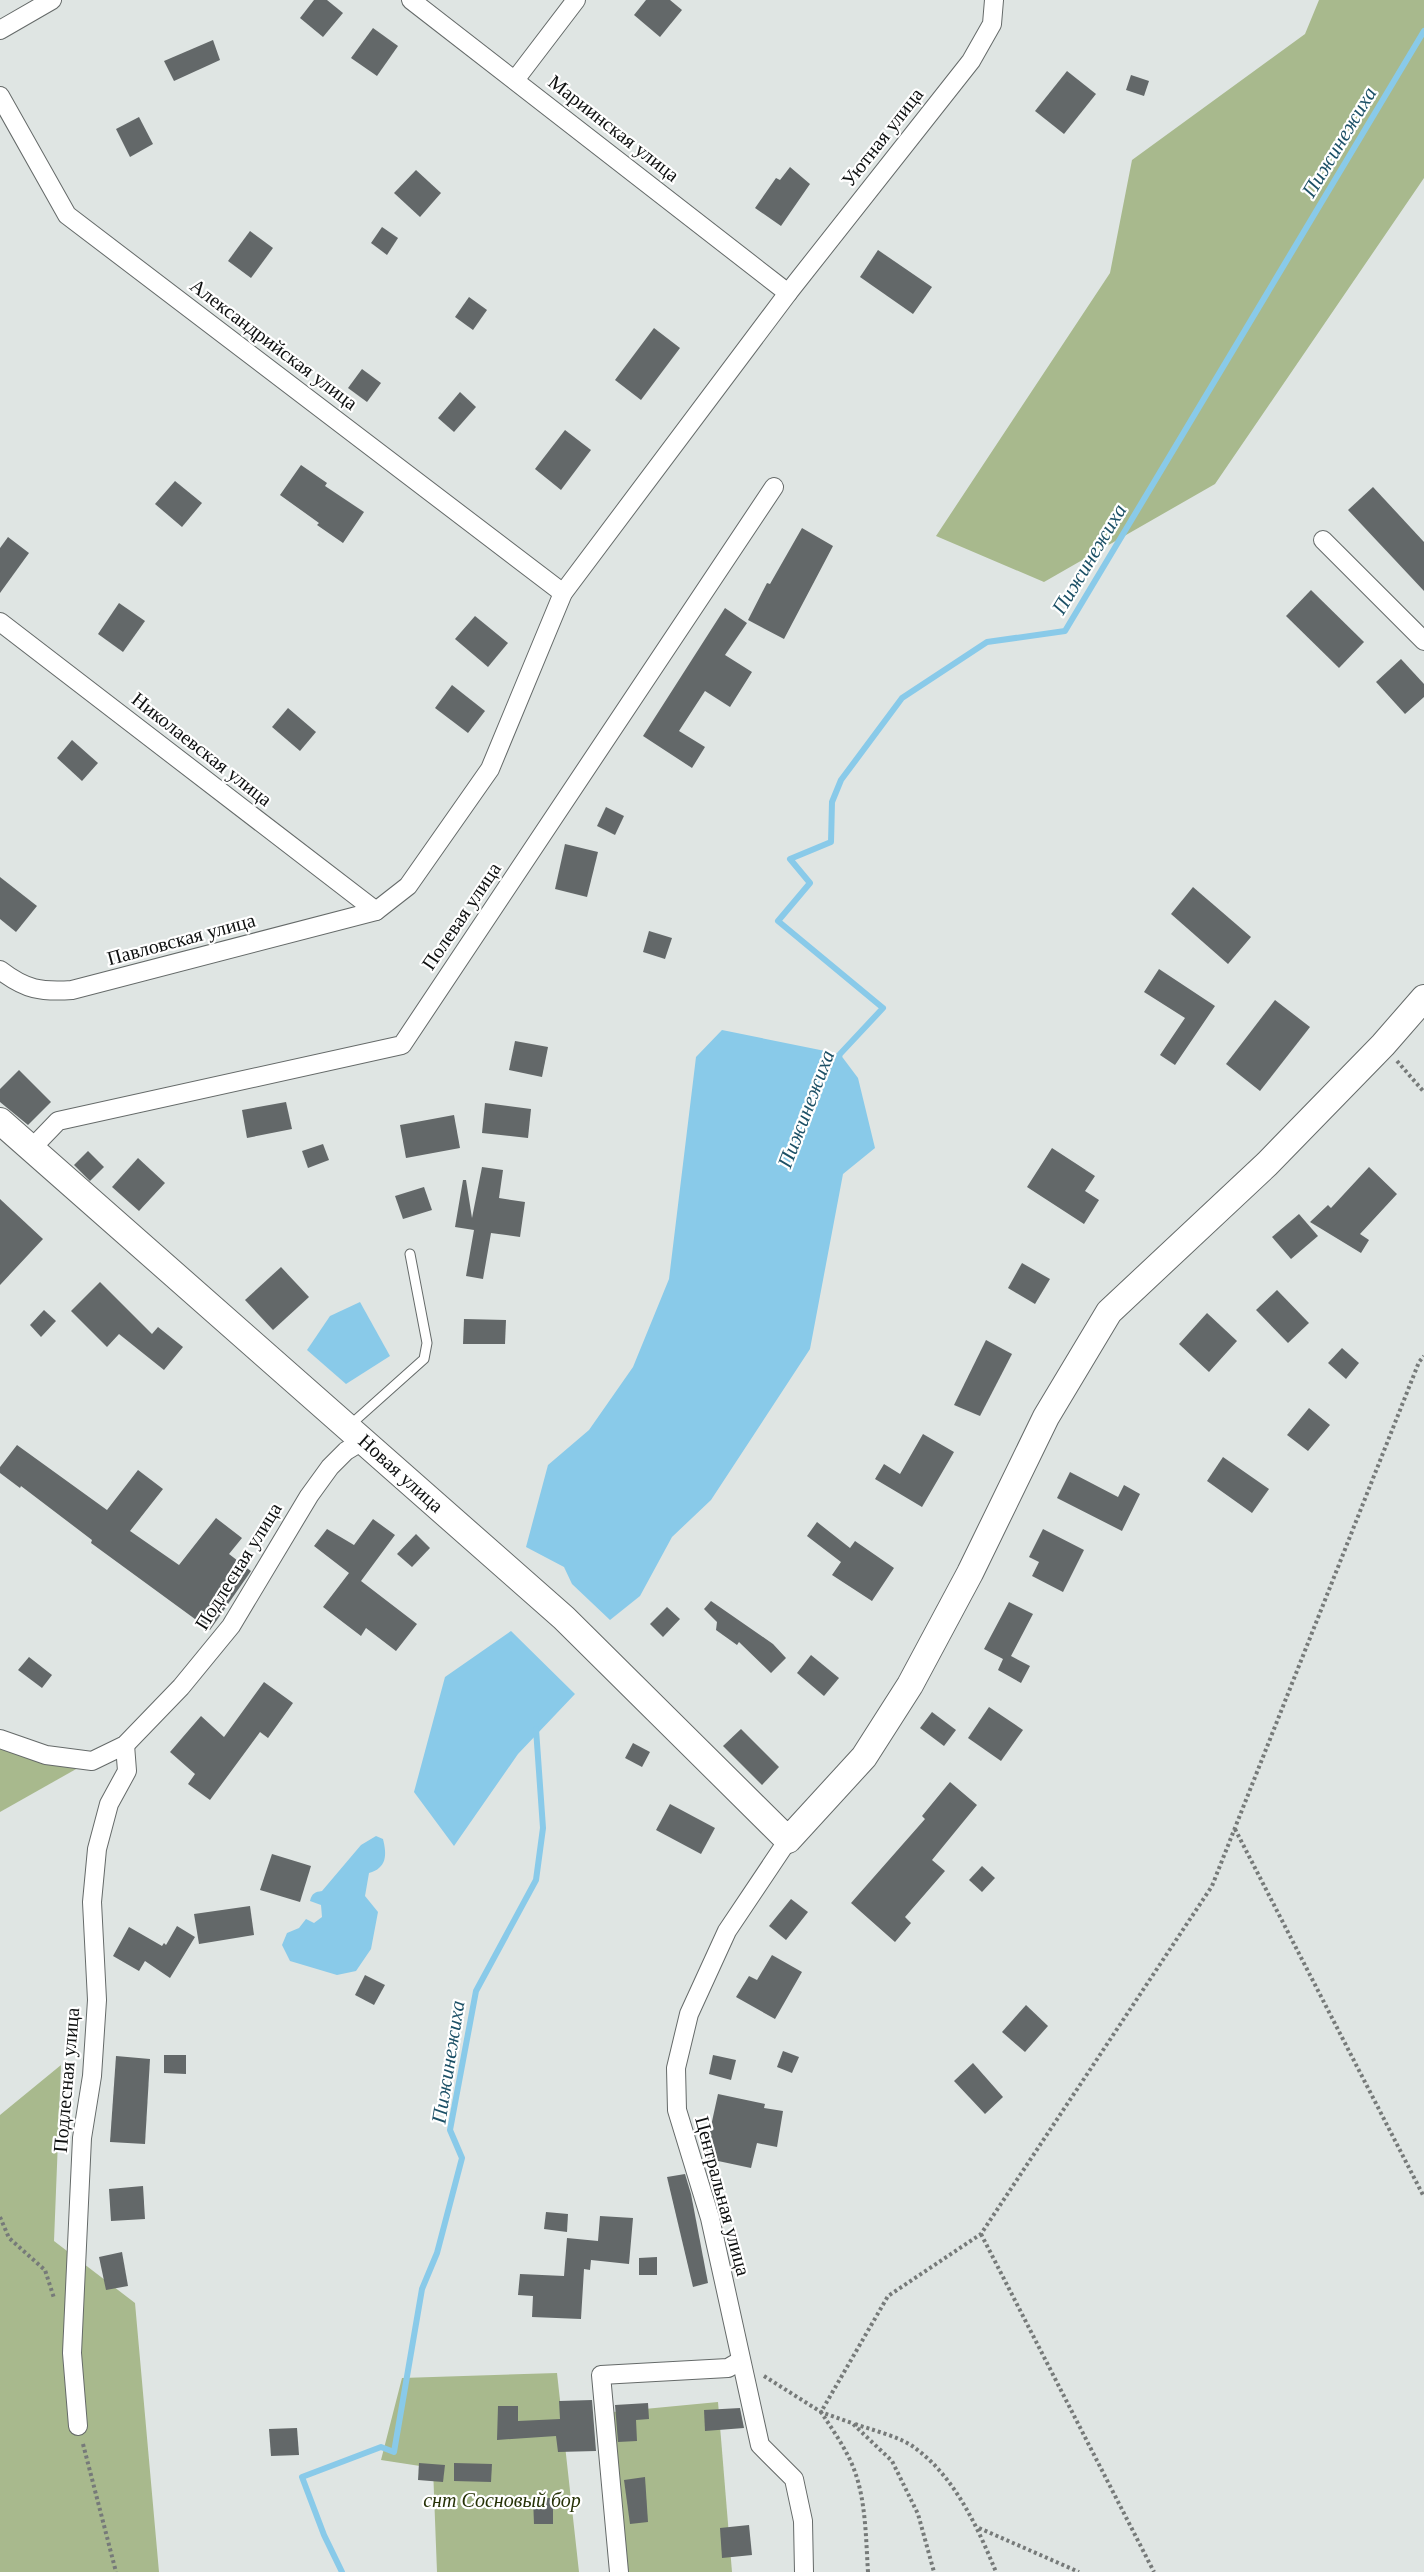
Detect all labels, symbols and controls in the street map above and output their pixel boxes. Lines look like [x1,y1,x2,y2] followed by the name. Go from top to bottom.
[544,70,684,187] street label: Мариинская улица
[1296,82,1381,202] water label: Пижинежиха
[837,83,928,191] street label: Уютная улица
[185,274,362,415] street label: Александрийская улица
[1046,499,1131,619] water label: Пижинежиха
[127,688,276,811] street label: Николаевская улица
[417,858,506,974] street label: Полевая улица
[104,909,258,970] street label: Павловская улица
[772,1047,840,1172] water label: Пижинежиха
[354,1429,448,1517] street label: Новая улица
[190,1498,287,1634] street label: Подлесная улица
[426,1999,470,2126] water label: Пижинежиха
[49,2006,84,2153] street label: Подлесная улица
[690,2114,755,2279] street label: Центральная улица
[423,2489,581,2512] park label: снт Сосновый бор

